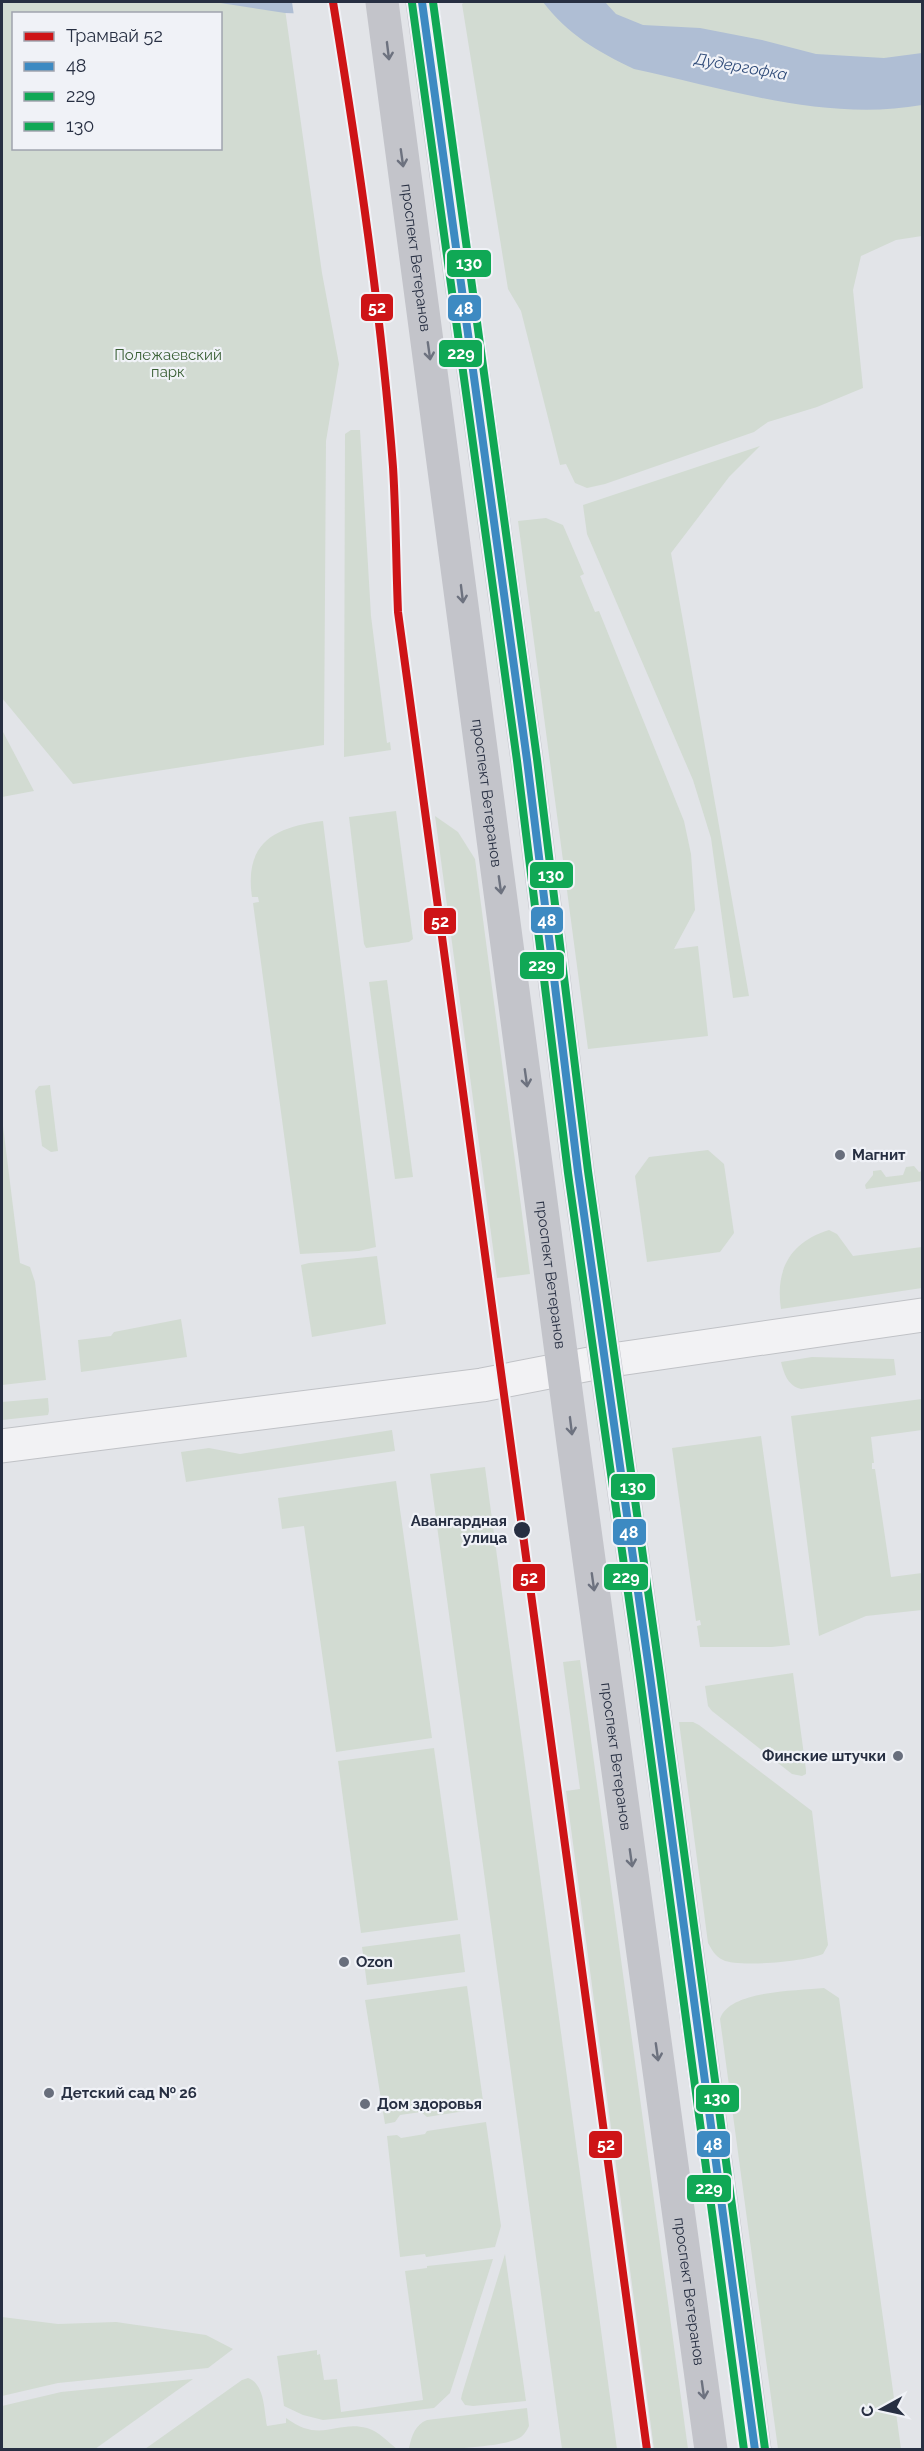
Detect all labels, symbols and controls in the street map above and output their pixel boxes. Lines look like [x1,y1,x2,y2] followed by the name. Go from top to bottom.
[12,12,222,150] legend
[66,25,163,46] text: Трамвай 52
[383,40,394,60] one-way arrow
[692,49,789,84] water label: Дудергофка
[66,55,87,76] text: 48
[66,85,95,106] text: 229
[66,115,94,136] text: 130
[397,147,408,167] one-way arrow
[397,183,435,333] street label: проспект Ветеранов
[446,249,492,278] line badge: 130
[456,254,483,273] text: 130
[360,293,394,322] line badge: 52
[447,294,482,322] line badge: 48
[368,298,386,317] text: 52
[455,299,473,318] text: 48
[438,339,483,368] line badge: 229
[423,340,434,360] one-way arrow
[447,344,475,363] text: 229
[114,346,222,381] park label: Полежаевский парк
[457,584,468,604] one-way arrow
[468,718,506,868] street label: проспект Ветеранов
[529,861,574,889] line badge: 130
[538,866,565,885] text: 130
[495,874,506,894] one-way arrow
[530,906,564,934] line badge: 48
[423,907,457,935] line badge: 52
[538,911,556,930] text: 48
[431,912,449,931] text: 52
[519,951,565,980] line badge: 229
[528,956,556,975] text: 229
[521,1068,532,1087] one-way arrow
[852,1146,906,1164] place label: Магнит
[833,1148,847,1162] marker: Магнит
[532,1200,569,1350] street label: проспект Ветеранов
[566,1416,577,1436] one-way arrow
[610,1473,656,1501] line badge: 130
[620,1478,647,1497] text: 130
[411,1512,507,1547] place label: Авангардная улица
[612,1518,647,1546] line badge: 48
[512,1520,532,1540] marker: Авангардная улица
[620,1523,638,1542] text: 48
[512,1563,546,1592] line badge: 52
[603,1563,649,1591] line badge: 229
[520,1568,538,1587] text: 52
[612,1568,640,1587] text: 229
[587,1572,598,1591] one-way arrow
[597,1681,635,1832] street label: проспект Ветеранов
[762,1747,886,1765] place label: Финские штучки
[891,1749,905,1763] marker: Финские штучки
[625,1848,636,1868] one-way arrow
[356,1953,393,1971] place label: Ozon
[337,1955,351,1969] marker: Ozon
[652,2041,663,2061] one-way arrow
[61,2084,197,2102] place label: Детский сад № 26
[695,2084,740,2113] line badge: 130
[42,2086,56,2100] marker: Детский сад № 26
[704,2089,731,2108] text: 130
[377,2095,482,2113] place label: Дом здоровья
[358,2097,372,2111] marker: Дом здоровья
[588,2130,623,2159] line badge: 52
[696,2130,731,2158] line badge: 48
[597,2135,615,2154] text: 52
[704,2135,722,2154] text: 48
[686,2174,732,2203] line badge: 229
[695,2179,723,2198] text: 229
[670,2216,708,2367] street label: проспект Ветеранов
[852,2379,912,2439] north arrow
[698,2380,709,2400] one-way arrow
[857,2404,878,2418] text: С

